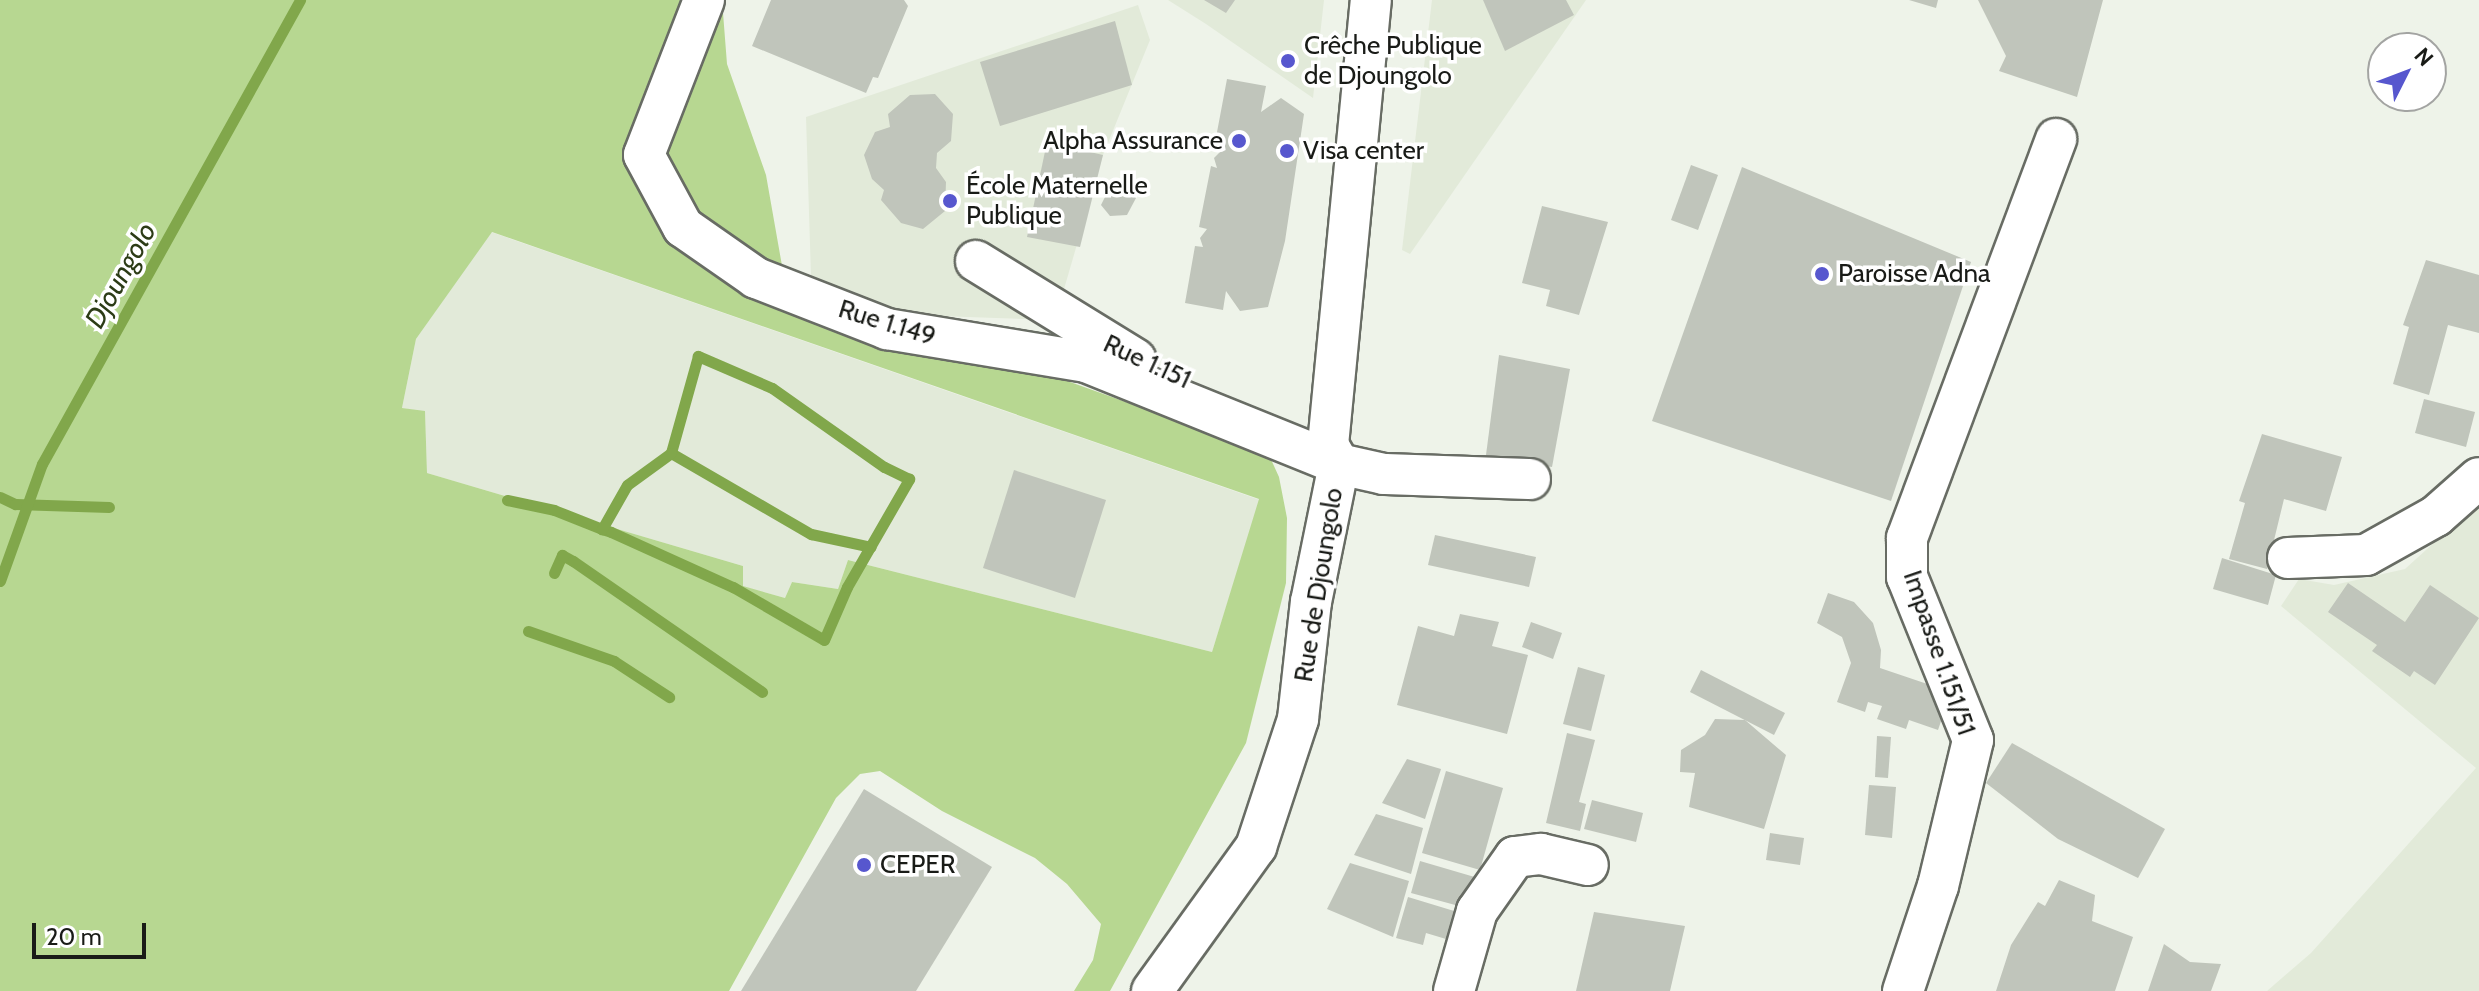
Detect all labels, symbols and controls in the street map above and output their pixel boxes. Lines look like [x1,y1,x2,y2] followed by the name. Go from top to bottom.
[1304,30,1482,92] place label: Crêche Publique de Djoungolo
[2367,32,2447,112] north arrow
[2408,42,2439,72] text: N
[1279,52,1297,70] marker: Crêche Publique de Djoungolo
[1043,125,1223,157] place label: Alpha Assurance
[1230,132,1248,150] marker: Alpha Assurance
[1303,135,1424,167] place label: Visa center
[1278,142,1296,160] marker: Visa center
[966,170,1148,232] place label: École Maternelle Publique
[941,192,959,210] marker: École Maternelle Publique
[77,216,163,334] water label: Djoungolo
[1838,258,1991,290] place label: Paroisse Adna
[1813,265,1831,283] marker: Paroisse Adna
[835,293,939,353] street label: Rue 1.149
[1098,328,1196,396] street label: Rue 1.151
[1288,486,1350,684] street label: Rue de Djoungolo
[1896,566,1982,740] street label: Impasse 1.151/51
[880,849,955,881] place label: CEPER
[855,856,873,874] marker: CEPER
[36,907,150,957] scale bar
[46,922,102,951] text: 20 m

